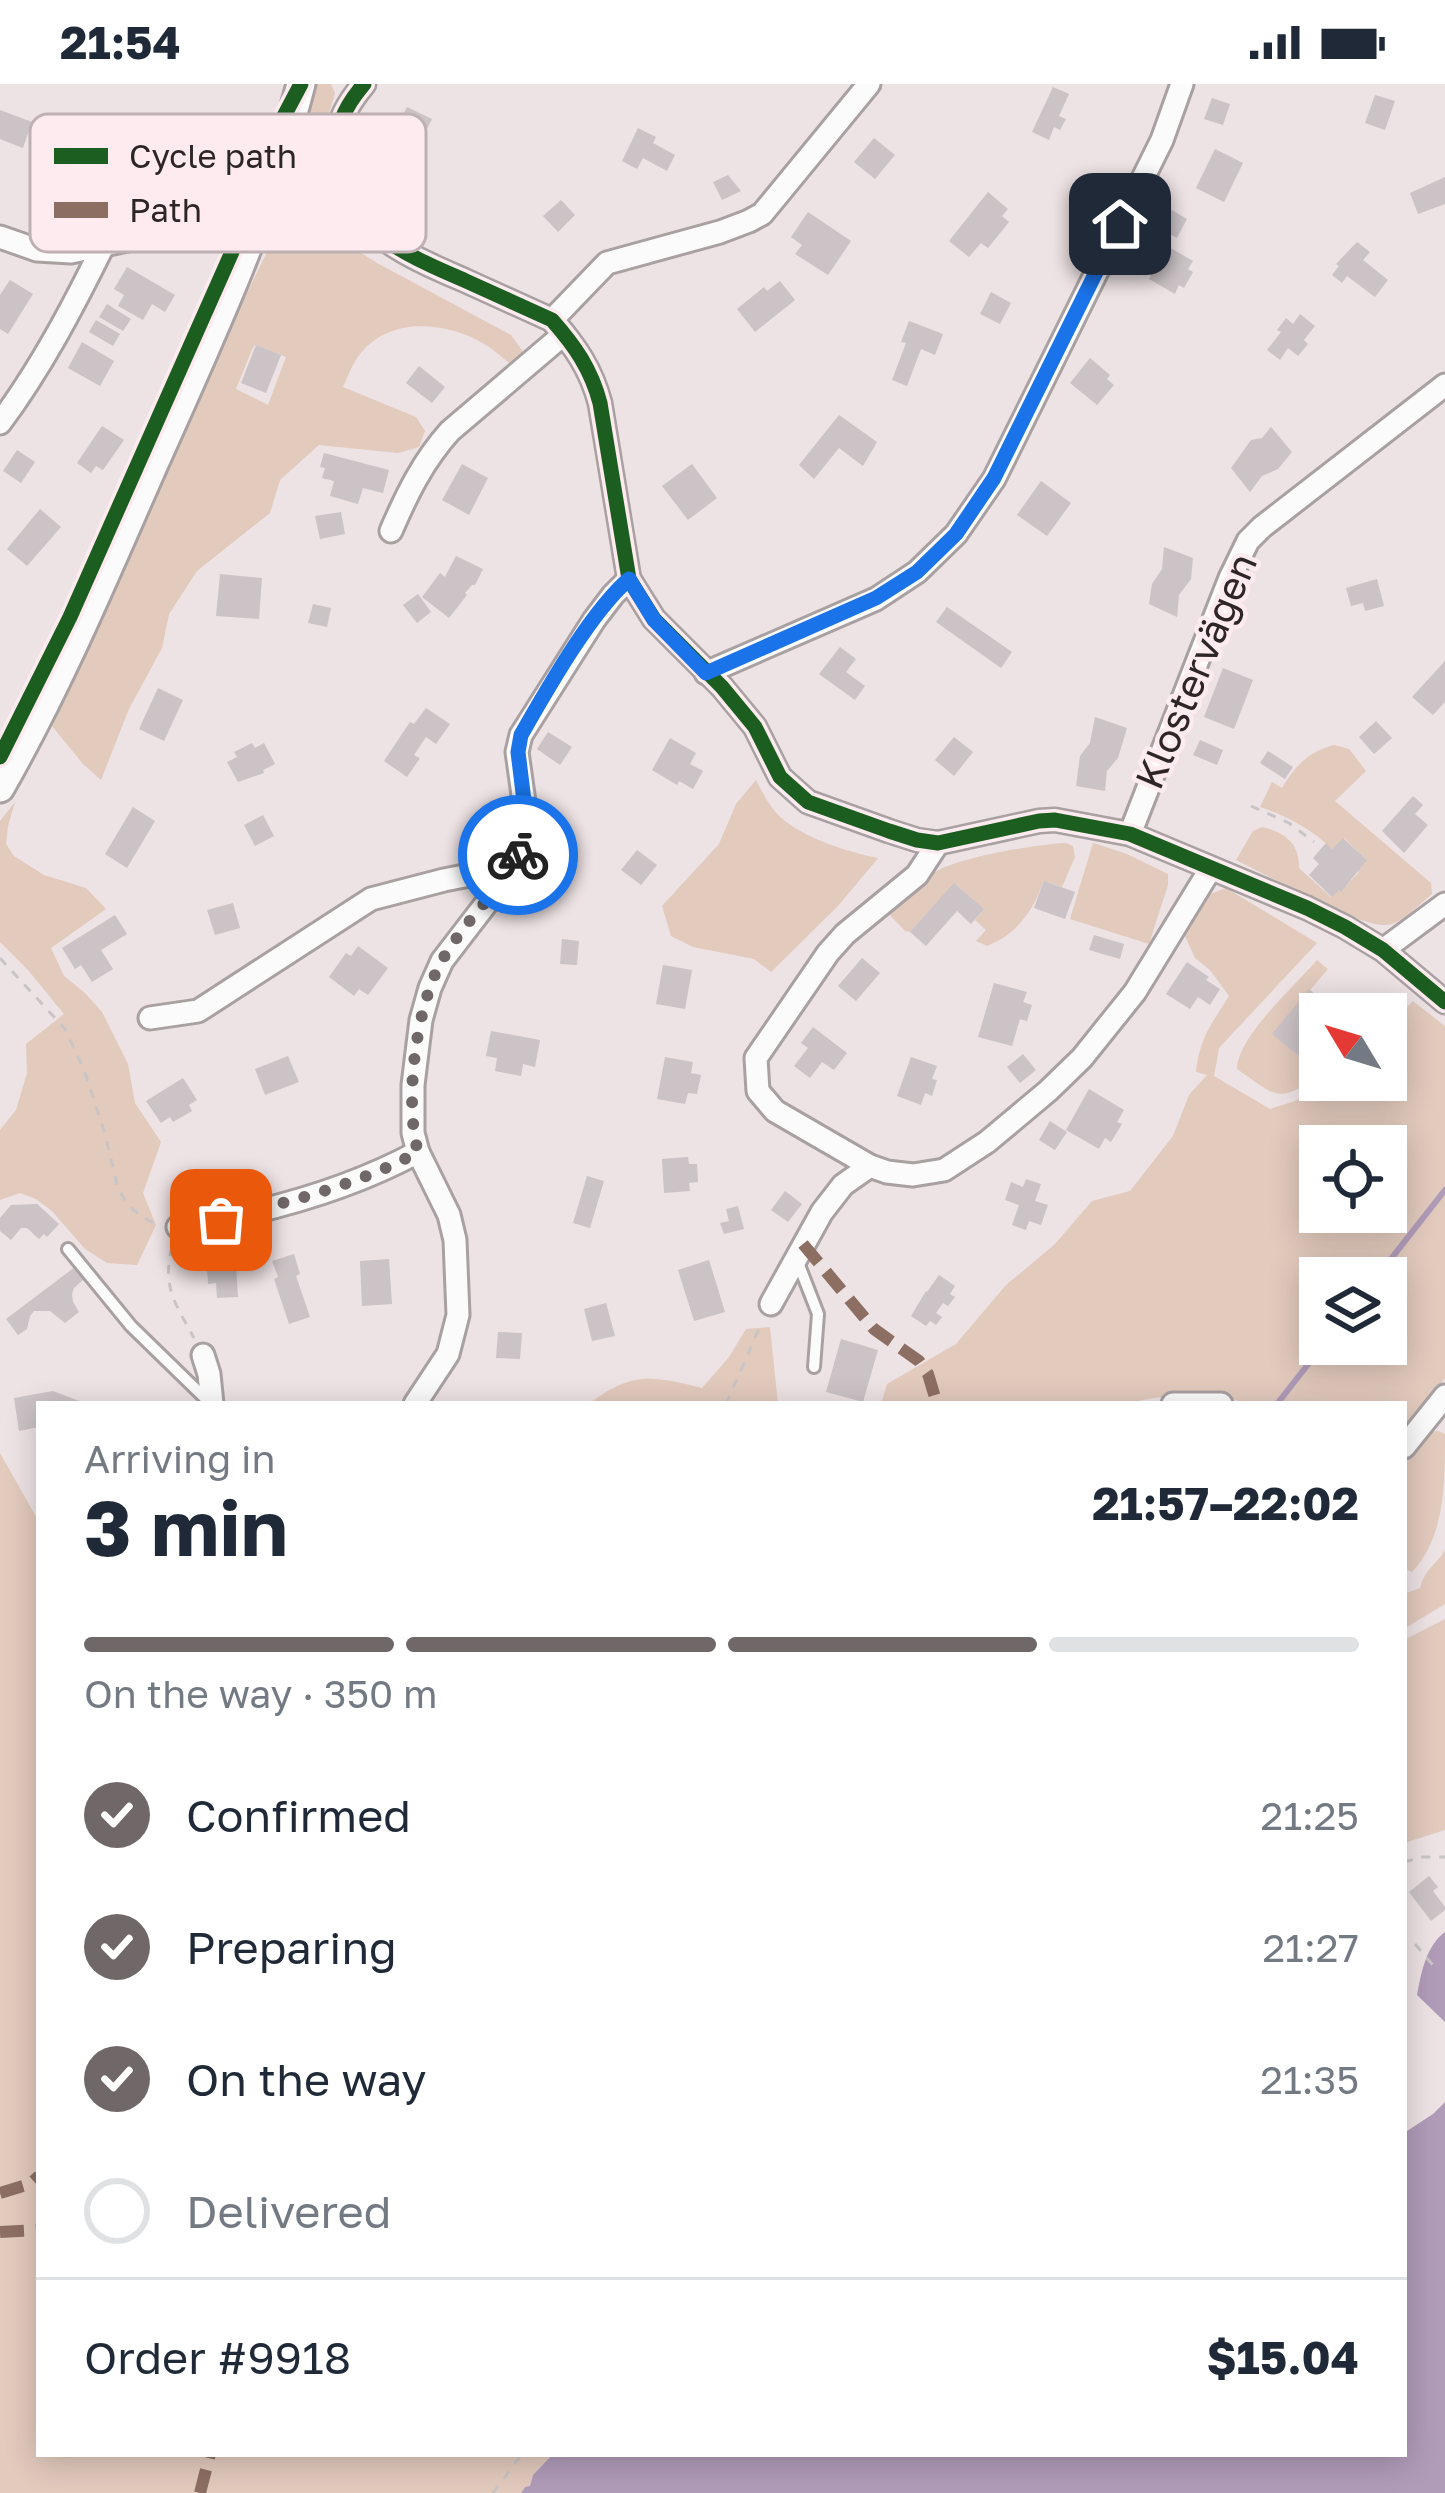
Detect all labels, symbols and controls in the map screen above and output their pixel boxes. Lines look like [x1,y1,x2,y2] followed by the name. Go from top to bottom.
[60,15,181,69] text: 21:54
[30,114,426,252] legend
[129,136,297,175] text: Cycle path
[1069,173,1171,275] pin
[129,190,202,229] text: Path
[1087,191,1153,257] icon: home
[1125,546,1266,795] street label: Klostervägen
[458,795,578,915] courier
[485,822,551,888] icon: bike
[1299,993,1407,1101] north arrow
[1299,993,1407,1365] map controls
[1299,1125,1407,1233] button: locate
[170,1169,272,1271] pin
[188,1187,254,1253] icon: bag
[1299,1257,1407,1365] button: layers
[84,1435,275,1482] text: Arriving in
[1092,1476,1359,1530] text: 21:57–22:02
[84,1480,288,1573] text: 3 min
[84,1670,438,1717] text: On the way · 350 m
[84,1782,150,1848] icon: check
[186,1788,411,1842] text: Confirmed
[1261,1792,1359,1839] text: 21:25
[84,1914,150,1980] icon: check
[186,1920,397,1974] text: Preparing
[1262,1924,1359,1971] text: 21:27
[84,2046,150,2112] icon: check
[186,2052,427,2106] text: On the way
[1260,2056,1359,2103] text: 21:35
[186,2184,391,2238] text: Delivered
[84,2330,351,2384] text: Order #9918
[1206,2330,1359,2384] text: $15.04

